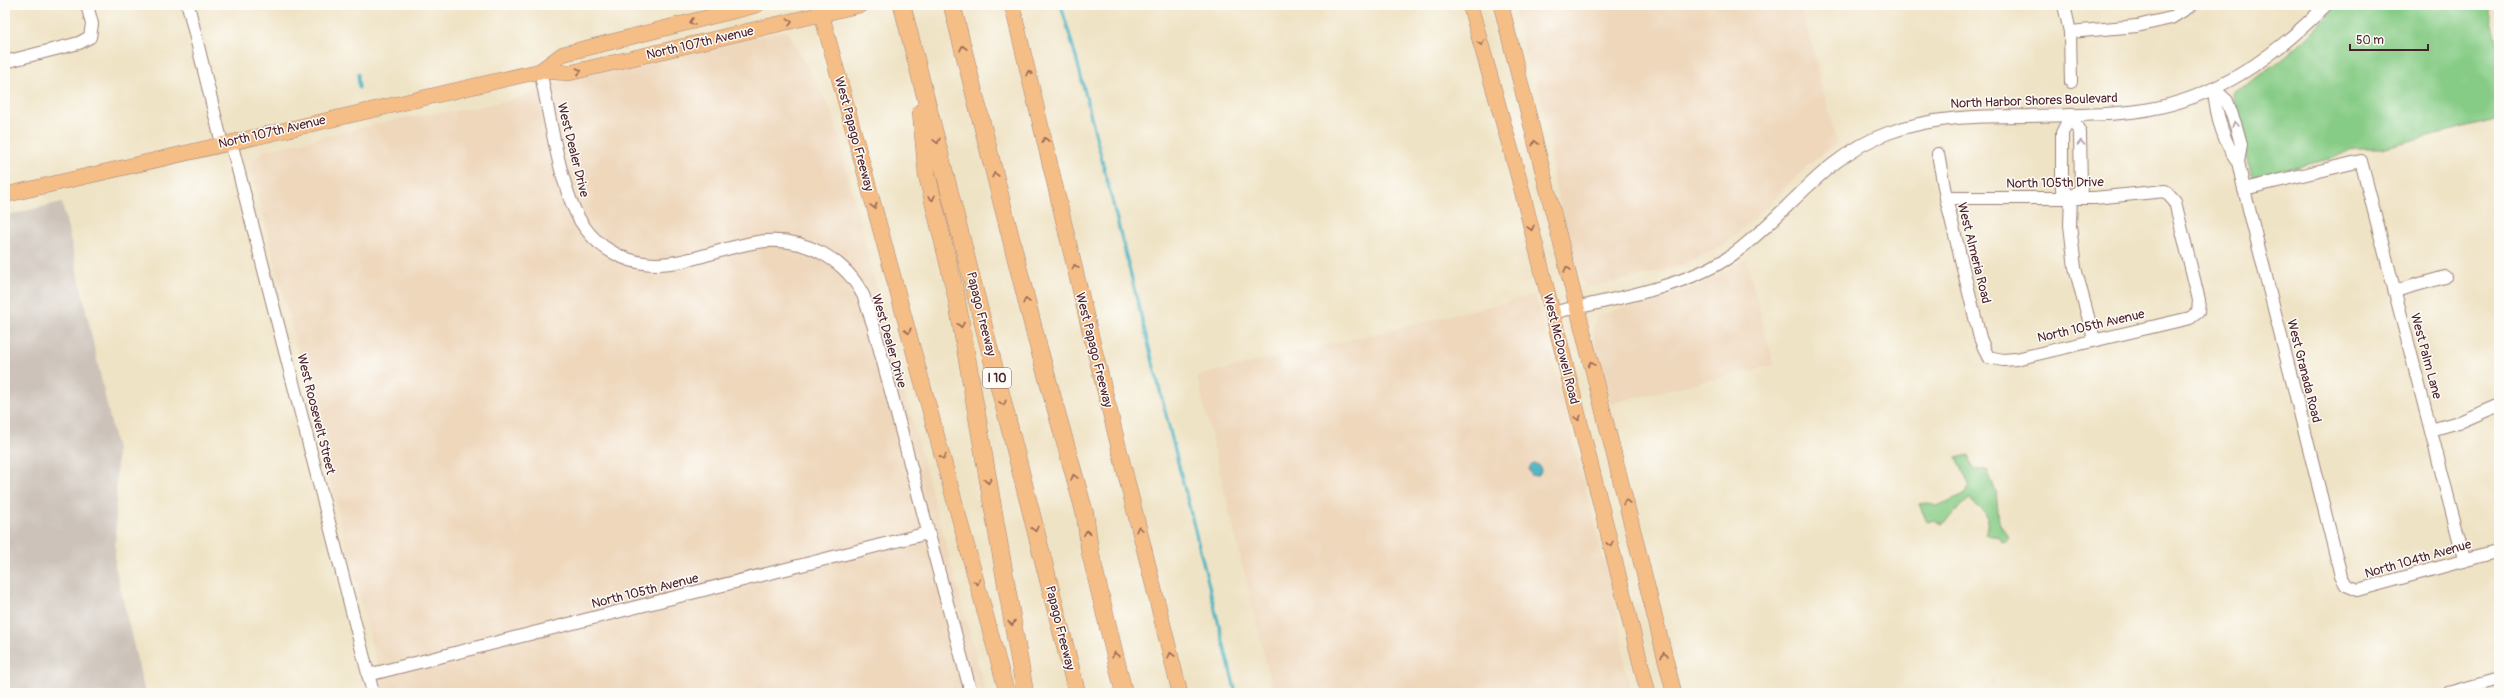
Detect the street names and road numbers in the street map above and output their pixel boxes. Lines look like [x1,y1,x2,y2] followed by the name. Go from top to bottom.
[645,23,756,63] street label: North 107th Avenue
[831,75,877,193] street label: West Papago Freeway
[1950,90,2118,112] street label: North Harbor Shores Boulevard
[554,101,593,199] street label: West Dealer Drive
[217,112,328,152] street label: North 107th Avenue
[2006,174,2104,192] street label: North 105th Drive
[1954,201,1994,305] street label: West Almeria Road
[963,270,999,358] street label: Papago Freeway
[1072,291,1116,410] street label: West Papago Freeway
[868,292,910,390] street label: West Dealer Drive
[1540,292,1582,406] street label: West McDowell Road
[2036,306,2147,346] street label: North 105th Avenue
[2407,311,2445,401] street label: West Palm Lane
[2283,318,2325,424] street label: West Granada Road
[293,352,339,477] street label: West Roosevelt Street
[983,368,1011,388] road number: I 10
[2363,536,2474,582] street label: North 104th Avenue
[590,570,701,612] street label: North 105th Avenue
[1042,584,1078,672] street label: Papago Freeway

